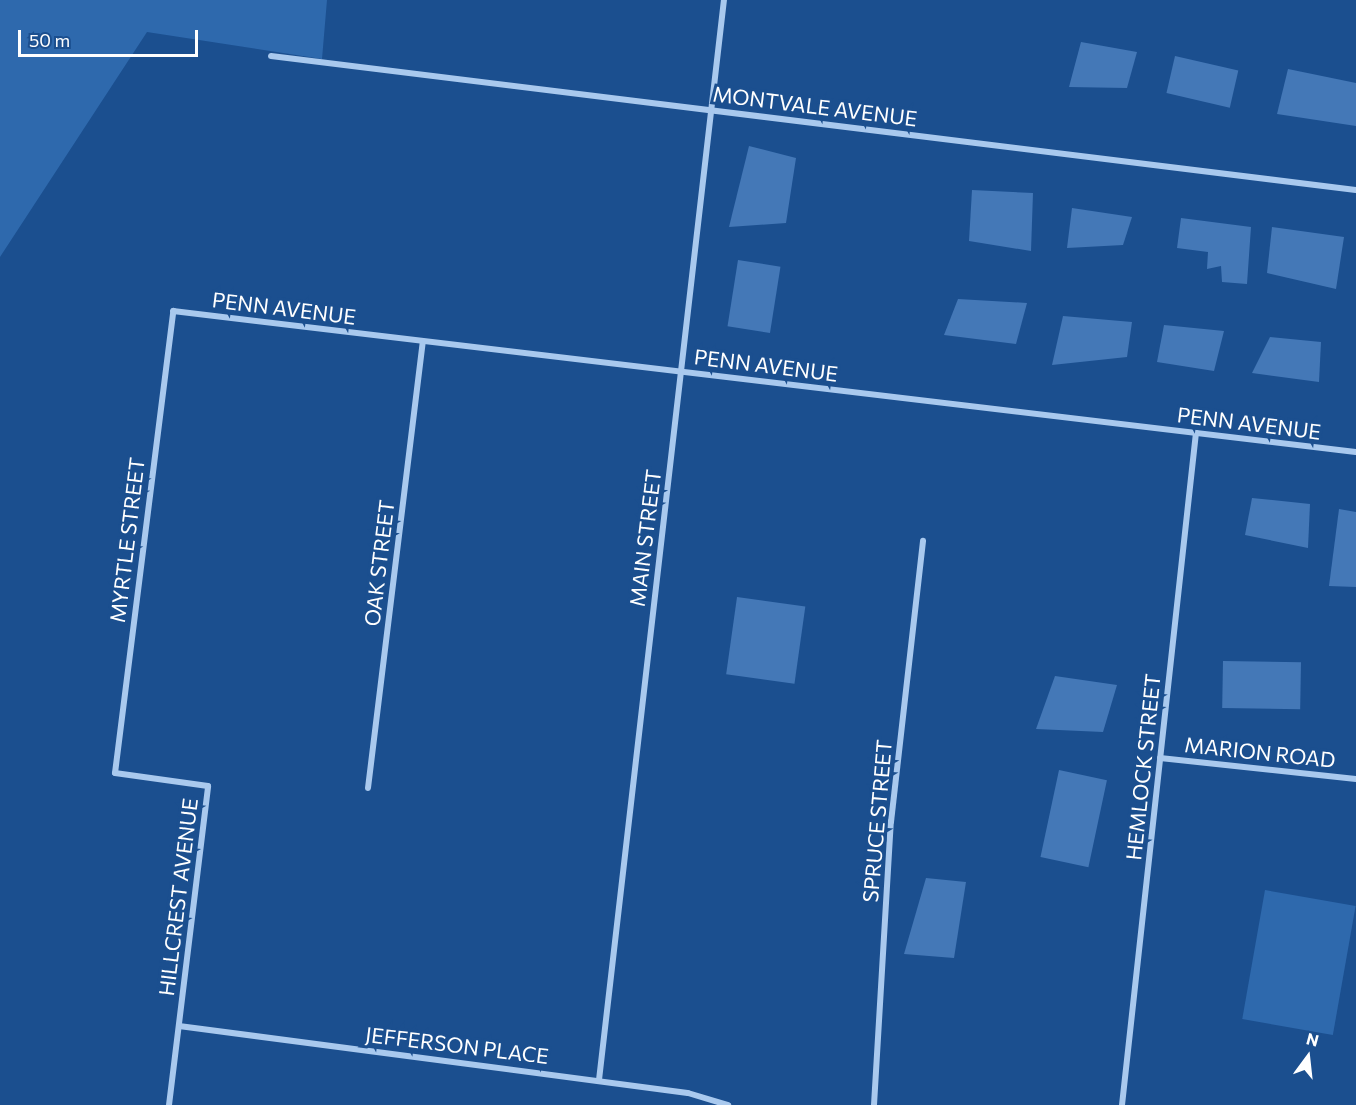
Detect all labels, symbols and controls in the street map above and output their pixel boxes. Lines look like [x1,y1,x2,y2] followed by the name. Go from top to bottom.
[21,18,201,56] scale bar
[29,29,70,51] text: 50 m
[711,81,919,131] street label: MONTVALE AVENUE
[211,287,357,329] street label: PENN AVENUE
[693,344,839,386] street label: PENN AVENUE
[1176,402,1322,444] street label: PENN AVENUE
[104,456,150,624] street label: MYRTLE STREET
[624,468,666,608] street label: MAIN STREET
[359,498,399,628] street label: OAK STREET
[1121,672,1165,862] street label: HEMLOCK STREET
[1183,732,1337,772] street label: MARION ROAD
[857,739,897,903] street label: SPRUCE STREET
[153,797,203,997] street label: HILLCREST AVENUE
[364,1021,550,1069] street label: JEFFERSON PLACE
[1278,1027,1338,1087] north arrow
[1305,1028,1321,1050] text: N

